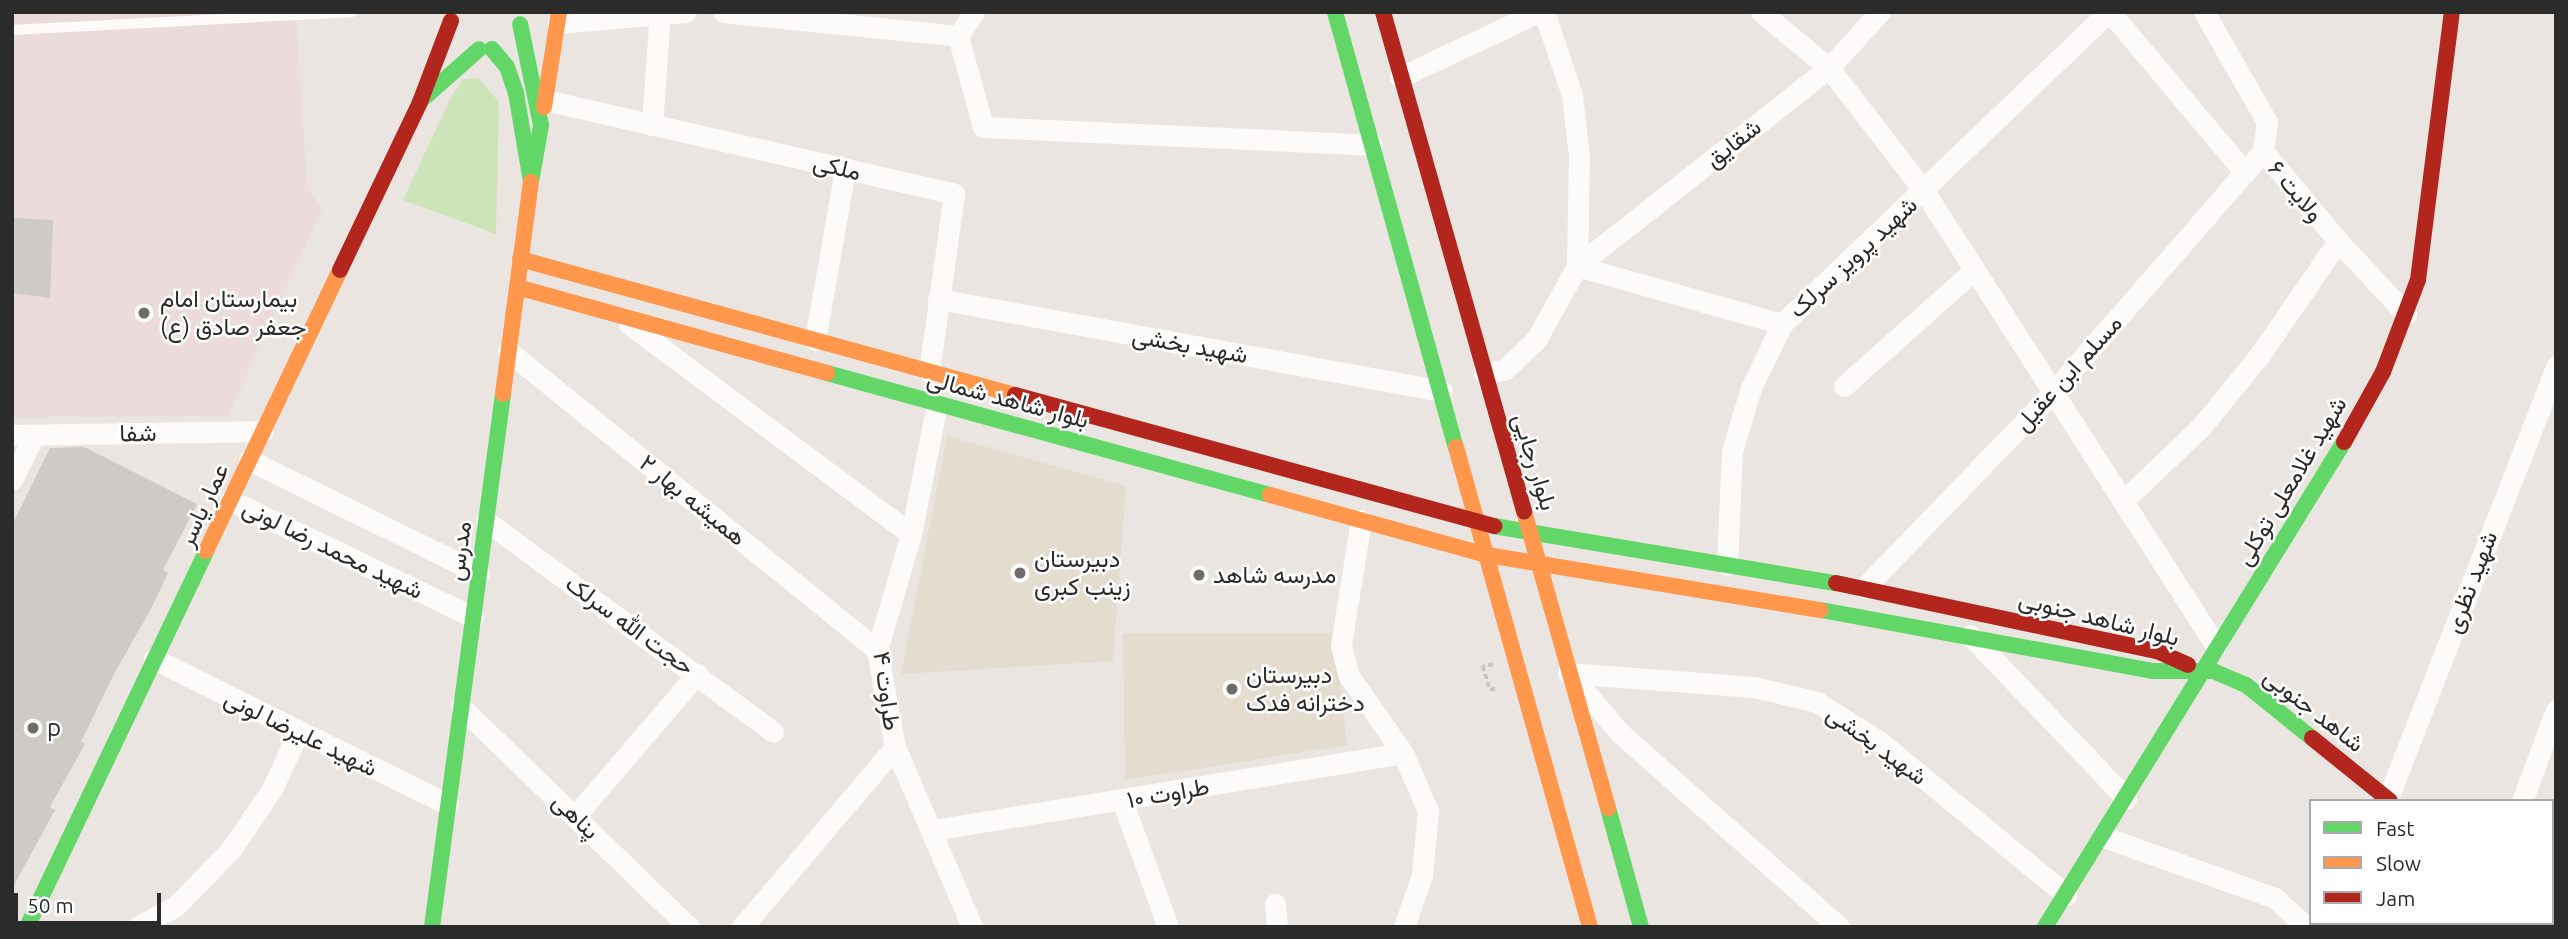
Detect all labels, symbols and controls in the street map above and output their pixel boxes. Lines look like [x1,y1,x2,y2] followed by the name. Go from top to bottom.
[1699,112,1767,174] street label: شقایق
[810,148,864,186] street label: ملکی
[2262,154,2330,228] street label: ولایت ۶
[1783,190,1923,324] street label: شهید پرویز سرلک
[160,285,306,341] place label: بیمارستان امام جعفر صادق (ع)
[134,303,154,323] marker: بیمارستان امام جعفر صادق (ع)
[2008,309,2128,437] street label: مسلم ابن عقیل
[1130,321,1250,369] street label: شهید بخشی
[924,364,1092,434] street label: بلوار شاهد شمالی
[2229,391,2353,571] street label: شهید غلامعلی توکلی
[1507,410,1563,514] street label: بلوار رجایی
[119,418,157,448] street label: شفا
[634,448,752,552] street label: همیشه بهار ۲
[171,459,235,551] street label: عمار یاسر
[238,493,428,605] street label: شهید محمد رضا لونی
[441,519,477,583] street label: مدرس
[2438,527,2504,637] street label: شهید نظری
[1034,545,1131,601] place label: دبیرستان زینب کبری
[1213,561,1336,589] place label: مدرسه شاهد
[1012,565,1028,581] marker: دبیرستان زینب کبری
[1191,567,1207,583] marker: مدرسه شاهد
[560,569,700,681] street label: حجت الله سرلک
[2016,584,2182,652] street label: بلوار شاهد جنوبی
[867,650,907,732] street label: طراوت ۴
[1246,661,1365,717] place label: دبیرستان دخترانه فدک
[2258,662,2370,758] street label: شاهد جنوبی
[1224,681,1240,697] marker: دبیرستان دخترانه فدک
[220,684,382,782] street label: شهید علیرضا لونی
[1821,699,1933,791] street label: شهید بخشی
[47,714,61,742] place label: p
[25,720,41,736] marker: p
[1125,772,1211,814] street label: طراوت ۱۰
[547,787,605,845] street label: پناهی
[2309,799,2554,925] legend
[2376,816,2414,840] text: Fast
[2376,851,2421,875] text: Slow
[18,880,164,924] scale bar
[2376,886,2415,910] text: Jam
[27,893,74,917] text: 50 m

